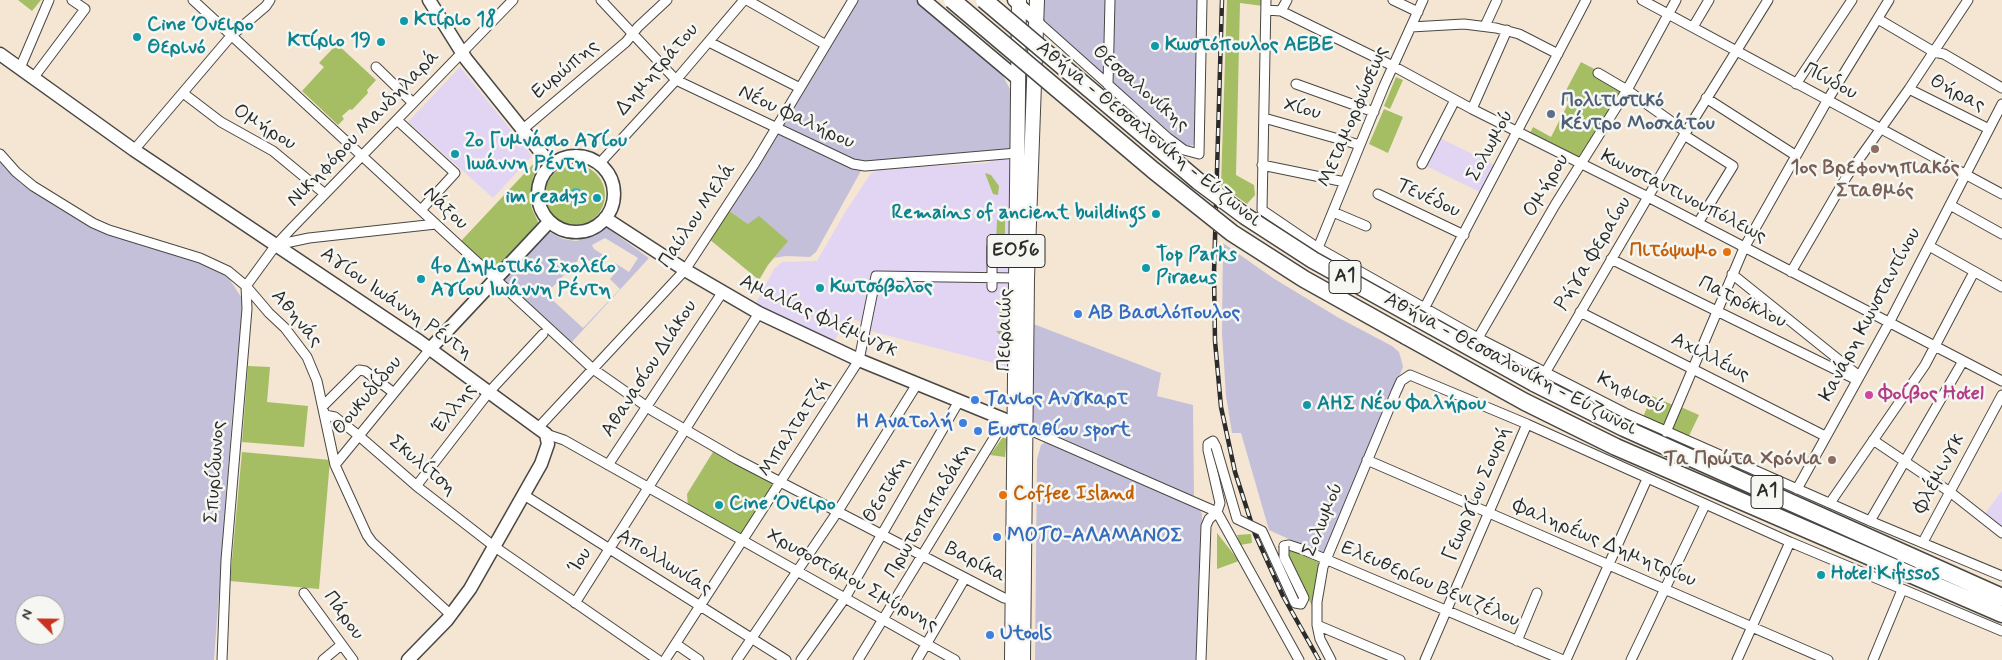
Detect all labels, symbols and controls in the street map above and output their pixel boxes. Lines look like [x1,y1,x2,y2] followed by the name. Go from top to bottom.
[414,9,496,33] place label: Κτίριο 18
[147,14,254,61] place label: Cine Όνειρο Θερινό
[398,15,410,27] marker: Κτίριο 18
[611,19,705,121] street label: Δημητράτου
[288,30,371,54] place label: Κτίριο 19
[131,31,143,43] marker: Cine Όνειρο Θερινό
[1165,34,1334,58] place label: Κωστόπουλος ΑΕΒΕ
[527,35,605,105] street label: Ευρώπης
[375,36,387,48] marker: Κτίριο 19
[1031,37,1265,233] street label: Αθήνα - Θεσσαλονίκη - Εύζωνοι
[1087,40,1193,138] street label: Θεσσαλονίκης
[1149,40,1161,52] marker: Κωστόπουλος ΑΕΒΕ
[1313,43,1395,191] street label: Μεταμορφώσεως
[283,45,445,213] street label: Νικηφόρου Μανδηλαρά
[1799,58,1861,106] street label: Πίνδου
[1925,70,1989,118] street label: Θήρας
[734,81,858,155] street label: Νέου Φαλήρου
[1561,90,1715,137] place label: Πολιτιστικό Κέντρο Μοσχάτου
[1281,94,1323,126] street label: Χίου
[228,99,300,157] street label: Ομήρου
[1462,106,1520,186] street label: Σολωμού
[1545,108,1557,120] marker: Πολιτιστικό Κέντρο Μοσχάτου
[465,130,627,177] place label: 2ο Γυμνάσιο Αγίου Ιωάννη Ρέντη
[1869,143,1881,155] marker: 1ος Βρεφονηπιακός Σταθμός
[1596,145,1770,249] street label: Κωνσταντινουπόλεως
[449,148,461,160] marker: 2ο Γυμνάσιο Αγίου Ιωάννη Ρέντη
[1519,150,1575,222] street label: Ομήρου
[1791,157,1959,204] place label: 1ος Βρεφονηπιακός Σταθμός
[654,159,742,273] street label: Παύλου Μελά
[1392,174,1464,224] street label: Τενέδου
[417,182,473,236] street label: Νάξου
[506,186,587,210] place label: im readys
[591,192,603,204] marker: im readys
[1551,193,1637,315] street label: Ρήγα Φεραίου
[891,202,1146,226] place label: Remains of ancient buildings
[1150,208,1162,220] marker: Remains of ancient buildings
[1815,224,1927,406] street label: Κανάρη Κωνσταντίνου
[987,235,1045,268] road number: ΕΟ56
[1630,240,1717,264] place label: Πιτόψωμο
[315,243,477,365] street label: Αγίου Ιωάννη Ρέντη
[1156,244,1237,291] place label: Top Parks Piraeus
[1721,246,1733,258] marker: Πιτόψωμο
[431,256,616,303] place label: 4ο Δημοτικό Σχολείο Αγίου Ιωάννη Ρέντη
[1329,260,1361,294] road number: Α1
[1140,262,1152,274] marker: Top Parks Piraeus
[735,270,901,364] street label: Αμαλίας Φλέμινγκ
[1694,271,1790,335] street label: Πατρόκλου
[415,273,427,285] marker: 4ο Δημοτικό Σχολείο Αγίου Ιωάννη Ρέντη
[830,276,933,300] place label: Κωτσόβολος
[814,282,826,294] marker: Κωτσόβολος
[265,285,327,353] street label: Αθηνάς
[993,288,1019,372] street label: Πειραιώς
[1380,288,1640,442] street label: Αθήνα - Θεσσαλονίκη - Εύζωνοι
[597,296,703,442] street label: Αθανασίου Διάκου
[1088,302,1240,326] place label: ΑΒ Βασιλόπουλος
[1072,308,1084,320] marker: ΑΒ Βασιλόπουλος
[1667,328,1753,388] street label: Αχιλλέως
[328,351,408,441] street label: Θουκυδίδου
[1593,368,1669,420] street label: Κηφισού
[754,374,836,482] street label: Μπαλτατζή
[428,379,482,439] street label: Έλλης
[1879,383,1984,407] place label: Φοίβος Hotel
[985,388,1128,412] place label: Τανιος Ανγκαρτ
[1863,389,1875,401] marker: Φοίβος Hotel
[1317,393,1486,417] place label: ΑΗΣ Νέου Φαλήρου
[969,394,981,406] marker: Τανιος Ανγκαρτ
[1301,399,1313,411] marker: ΑΗΣ Νέου Φαλήρου
[856,411,953,435] place label: Η Ανατολή
[957,417,969,429] marker: Η Ανατολή
[988,419,1131,443] place label: Ευσταθίου sport
[200,420,232,524] street label: Σπυρίδωνος
[1439,423,1517,565] street label: Γεωργίου Σουρή
[972,425,984,437] marker: Ευσταθίου sport
[1909,430,1971,518] street label: Φλέμινγκ
[383,431,461,501] street label: Σκυλίτση
[880,439,980,583] street label: Πρωτοπαπαδάκη
[1664,448,1822,472] place label: Τα Πρώτα Χρόνια
[858,452,916,528] street label: Θεοτόκη
[1826,454,1838,466] marker: Τα Πρώτα Χρόνια
[1751,476,1783,508] road number: Α1
[1298,479,1350,561] street label: Σολωμού
[1013,483,1134,507] place label: Coffee Island
[997,489,1009,501] marker: Coffee Island
[729,493,836,517] place label: Cine Όνειρο
[1509,494,1699,594] street label: Φαληρέως Δημητρίου
[713,499,725,511] marker: Cine Όνειρο
[612,524,716,602] street label: Απολλωνίας
[762,524,942,638] street label: Χρυσοστόμου Σμύρνης
[1007,525,1183,549] place label: MOTO-ΑΛΑΜΑΝΟΣ
[991,531,1003,543] marker: MOTO-ΑΛΑΜΑΝΟΣ
[1337,536,1523,634] street label: Ελευθερίου Βενιζέλου
[940,537,1010,589] street label: Βαρίκα
[564,544,598,578] street label: Ίου
[1831,563,1940,587] place label: Hotel Kifissos
[1815,569,1827,581] marker: Hotel Kifissos
[317,587,369,645] street label: Πάρου
[15,595,65,645] north arrow
[17,607,37,622] text: N
[1000,623,1052,647] place label: Utools
[984,629,996,641] marker: Utools

